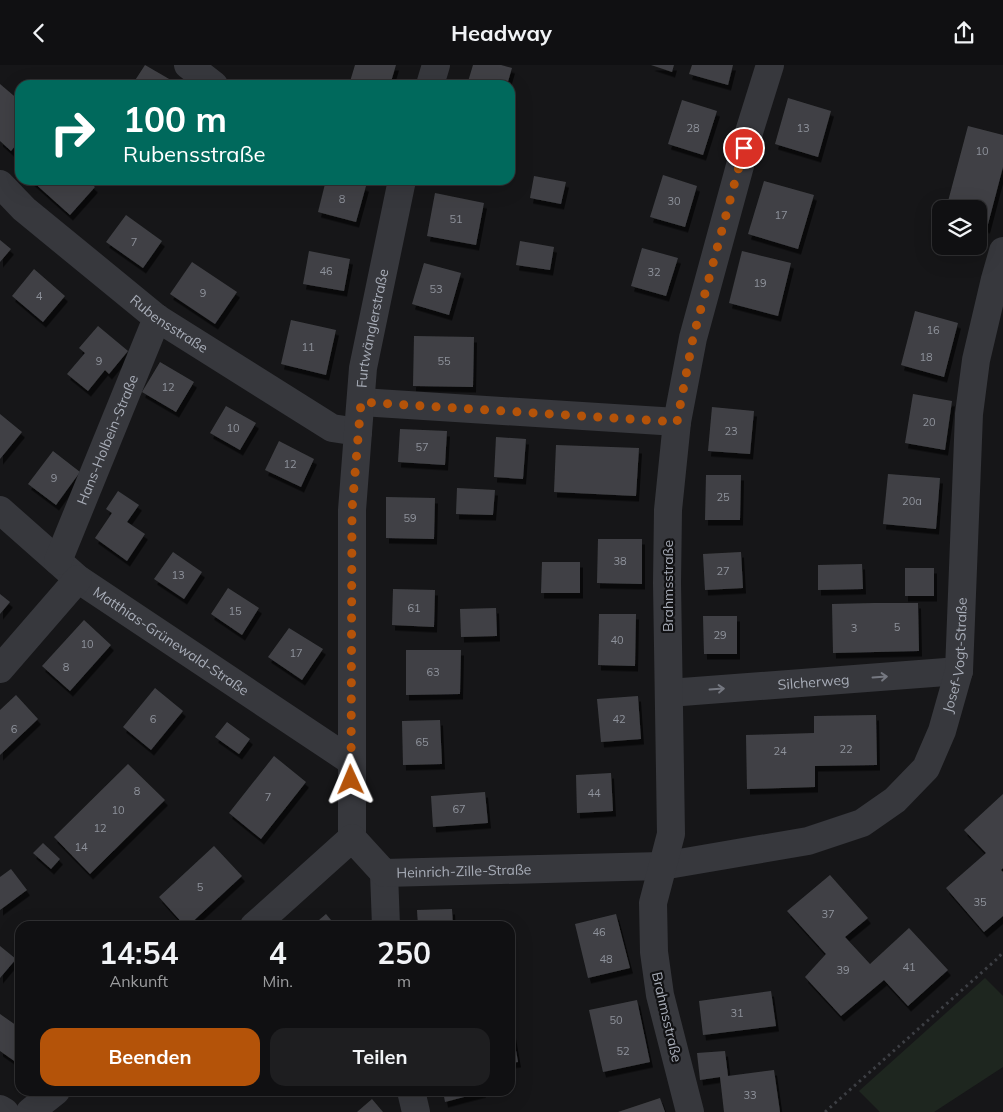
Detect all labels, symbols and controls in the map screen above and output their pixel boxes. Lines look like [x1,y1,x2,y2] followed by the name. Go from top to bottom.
[25,19,53,47] icon: back
[451,19,552,47] text: Headway
[950,19,978,47] icon: share
[123,97,227,141] text: 100 m
[40,100,105,165] icon: right
[686,121,700,135] house number: 28
[796,121,810,135] house number: 13
[723,127,765,169] pin
[730,134,758,162] icon: arrive
[123,140,265,168] text: Rubensstraße
[975,144,989,158] house number: 10
[339,192,346,206] house number: 8
[667,194,681,208] house number: 30
[932,200,987,255] map controls
[932,200,987,255] button: layers
[774,208,788,222] house number: 17
[449,212,463,226] house number: 51
[131,235,137,249] house number: 7
[319,264,333,278] house number: 46
[647,265,661,279] house number: 32
[352,267,392,389] street label: Furtwänglerstraße
[753,276,767,290] house number: 19
[429,282,443,296] house number: 53
[200,286,206,300] house number: 9
[36,289,43,303] house number: 4
[127,291,212,357] street label: Rubensstraße
[926,323,940,337] house number: 16
[301,340,315,354] house number: 11
[919,350,933,364] house number: 18
[96,354,102,368] house number: 9
[437,354,451,368] house number: 55
[73,372,142,508] street label: Hans-Holbein-Straße
[161,380,175,394] house number: 12
[922,415,936,429] house number: 20
[226,421,240,435] house number: 10
[724,424,738,438] house number: 23
[415,440,429,454] house number: 57
[283,457,297,471] house number: 12
[51,471,57,485] house number: 9
[716,490,730,504] house number: 25
[902,494,922,508] house number: 20a
[403,511,417,525] house number: 59
[659,540,677,632] street label: Brahmsstraße
[613,554,627,568] house number: 38
[716,564,730,578] house number: 27
[171,568,185,582] house number: 13
[90,583,252,699] street label: Matthias-Grünewald-Straße
[939,597,971,715] street label: Josef-Vogt-Straße
[407,601,421,615] house number: 61
[228,604,242,618] house number: 15
[894,620,901,634] house number: 5
[851,621,857,635] house number: 3
[713,628,727,642] house number: 29
[610,633,624,647] house number: 40
[80,637,94,651] house number: 10
[289,646,303,660] house number: 17
[63,660,70,674] house number: 8
[426,665,440,679] house number: 63
[777,670,850,694] street label: Silcherweg
[871,672,887,682] one-way arrow
[709,685,725,694] one-way arrow
[150,712,157,726] house number: 6
[612,712,626,726] house number: 42
[11,722,18,736] house number: 6
[415,735,429,749] house number: 65
[839,742,853,756] house number: 22
[773,744,787,758] house number: 24
[324,753,376,805] position arrow
[134,784,141,798] house number: 8
[587,786,601,800] house number: 44
[265,790,271,804] house number: 7
[452,802,466,816] house number: 67
[111,803,125,817] house number: 10
[93,821,107,835] house number: 12
[74,840,88,854] house number: 14
[396,860,532,882] street label: Heinrich-Zille-Straße
[197,880,204,894] house number: 5
[973,895,987,909] house number: 35
[821,907,835,921] house number: 37
[592,925,606,939] house number: 46
[99,934,178,972] text: 14:54
[269,934,287,972] text: 4
[377,934,431,972] text: 250
[599,952,613,966] house number: 48
[902,960,916,974] house number: 41
[836,963,850,977] house number: 39
[648,970,686,1064] street label: Brahmsstraße
[109,971,168,991] text: Ankunft
[262,971,293,991] text: Min.
[397,971,411,991] text: m
[730,1006,744,1020] house number: 31
[609,1013,623,1027] house number: 50
[40,1028,260,1086] button: Beenden
[270,1028,490,1086] button: Teilen
[616,1044,630,1058] house number: 52
[743,1088,757,1102] house number: 33

